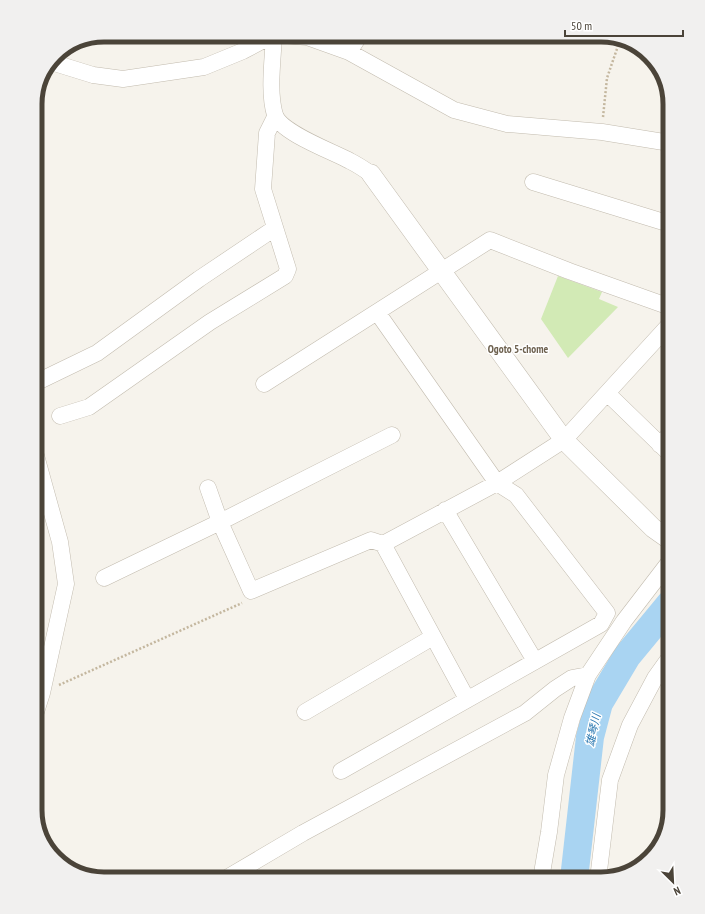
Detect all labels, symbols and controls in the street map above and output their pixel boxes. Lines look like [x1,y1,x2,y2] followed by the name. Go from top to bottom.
[565,12,683,38] scale bar
[571,18,592,33] text: 50 m
[488,342,548,356] district label: Ogoto 5-chome
[583,711,603,748] water label: 雄琴川
[653,862,693,902] north arrow
[671,884,683,899] text: N

